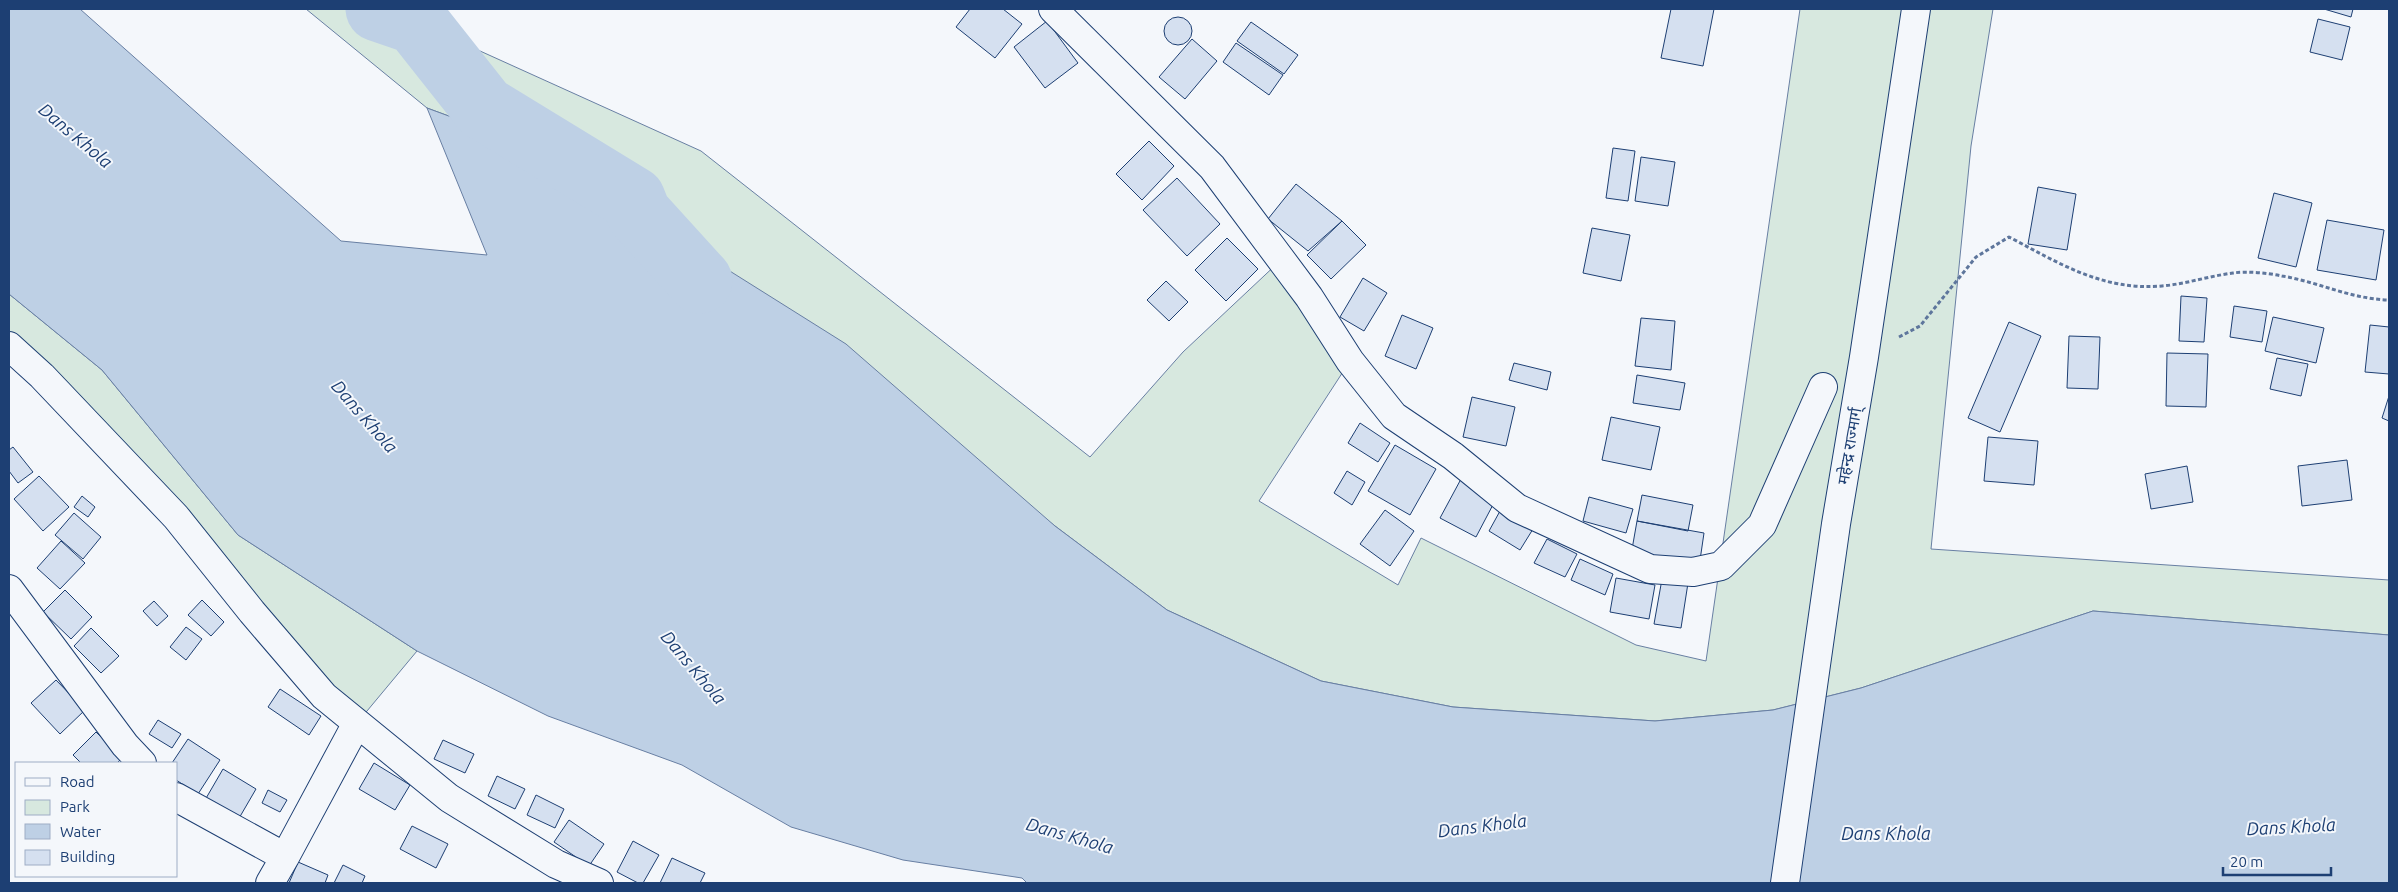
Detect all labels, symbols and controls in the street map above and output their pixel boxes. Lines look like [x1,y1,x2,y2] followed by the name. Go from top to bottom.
[35,99,117,172] water label: Dans Khola
[328,376,402,457] water label: Dans Khola
[1833,403,1867,486] street label: महेन्द्र राज्मार्ग्
[658,626,731,708] water label: Dans Khola
[15,762,178,877] legend
[60,773,95,790] text: Road
[60,798,90,815] text: Park
[1436,810,1528,840] water label: Dans Khola
[1024,813,1116,857] water label: Dans Khola
[2246,814,2337,838] water label: Dans Khola
[60,823,101,840] text: Water
[1841,823,1931,843] water label: Dans Khola
[2223,844,2330,876] scale bar
[60,848,115,865] text: Building
[2230,853,2263,870] text: 20 m

